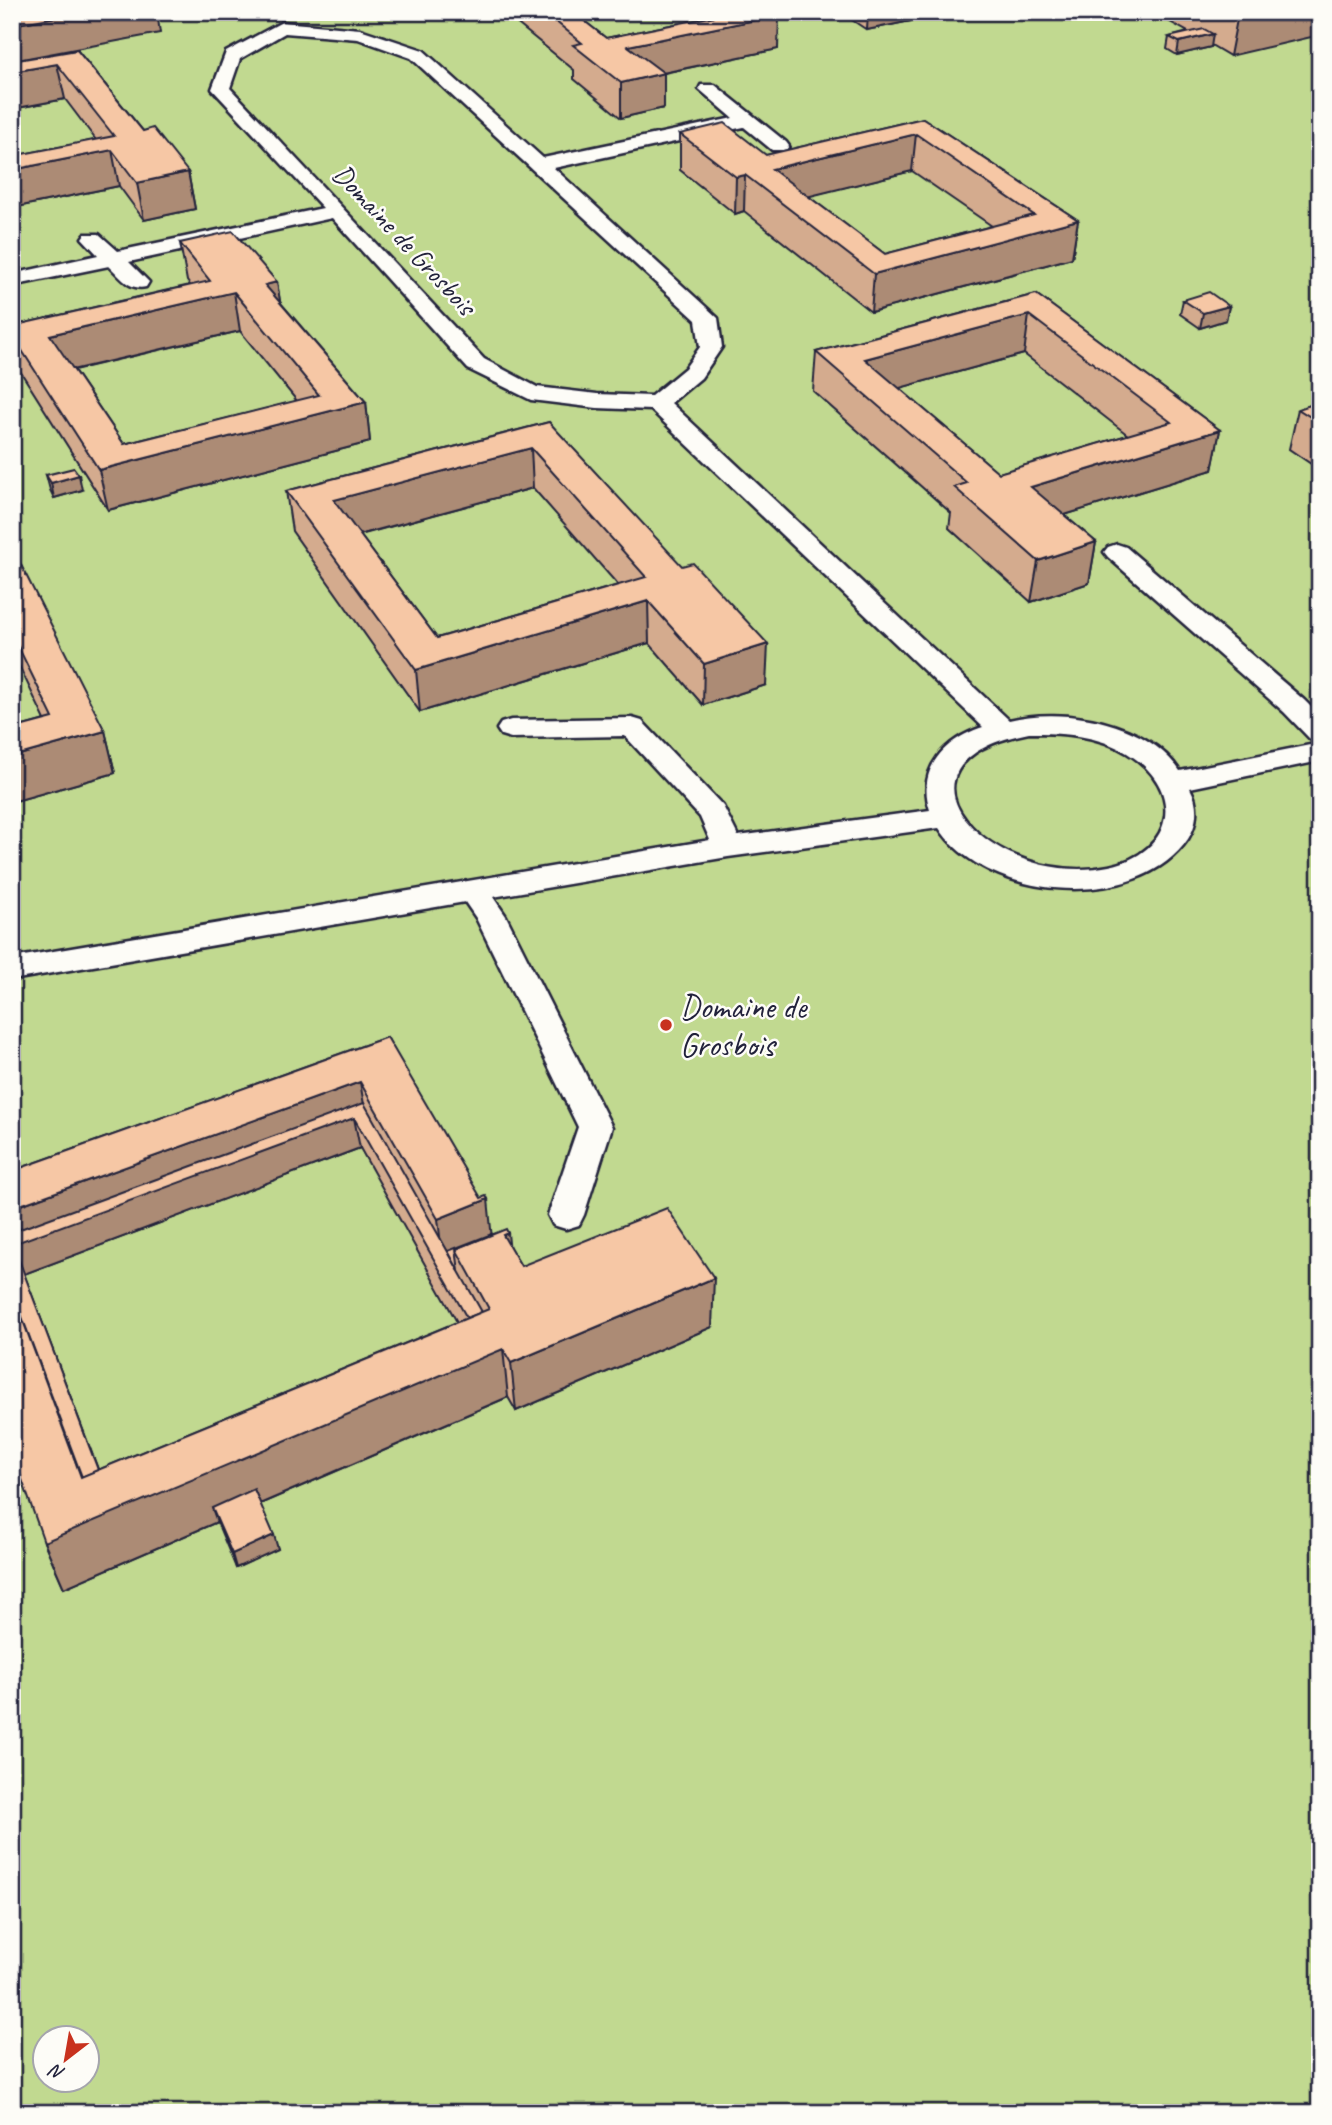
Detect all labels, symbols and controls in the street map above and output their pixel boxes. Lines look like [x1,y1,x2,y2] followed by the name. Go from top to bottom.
[326,157,485,324] street label: Domaine de Grosbois
[680,986,808,1066] place label: Domaine de Grosbois
[658,1017,674,1033] marker: Domaine de Grosbois
[32,2024,102,2094] north arrow
[44,2058,69,2086] text: N

